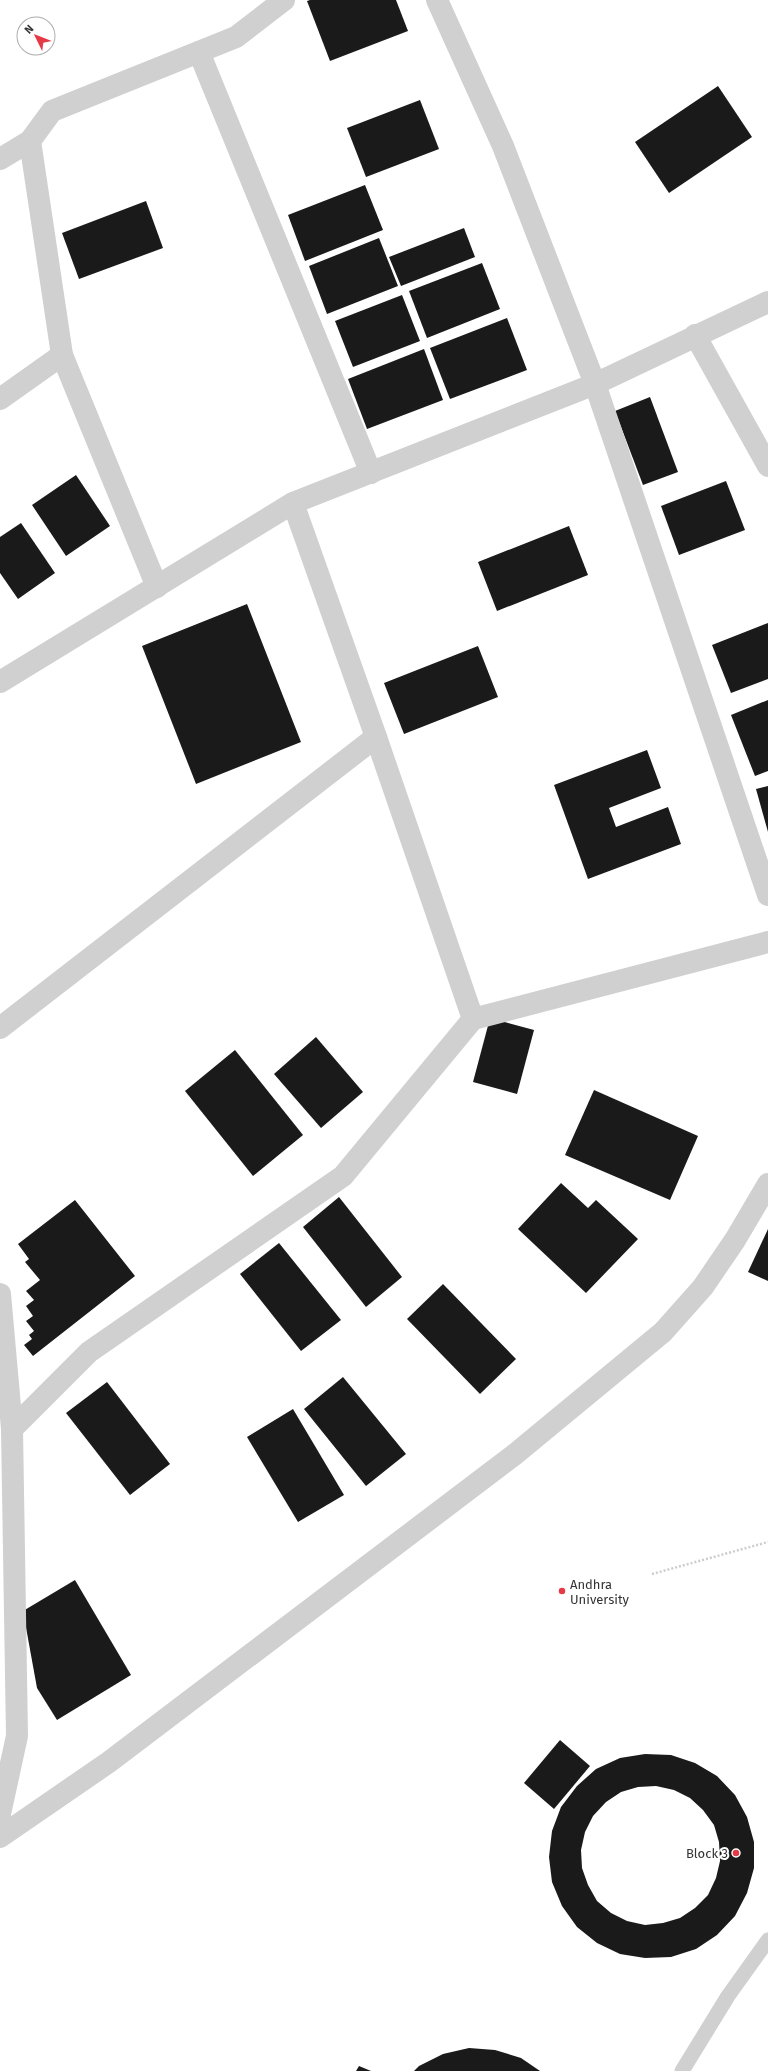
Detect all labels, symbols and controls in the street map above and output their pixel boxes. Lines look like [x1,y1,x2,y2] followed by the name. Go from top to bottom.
[16,16,56,56] north arrow
[22,22,36,37] text: N
[570,1577,630,1607] place label: Andhra University
[557,1586,567,1596] marker: Andhra University
[686,1846,728,1861] place label: Block 3
[731,1848,741,1858] marker: Block 3

